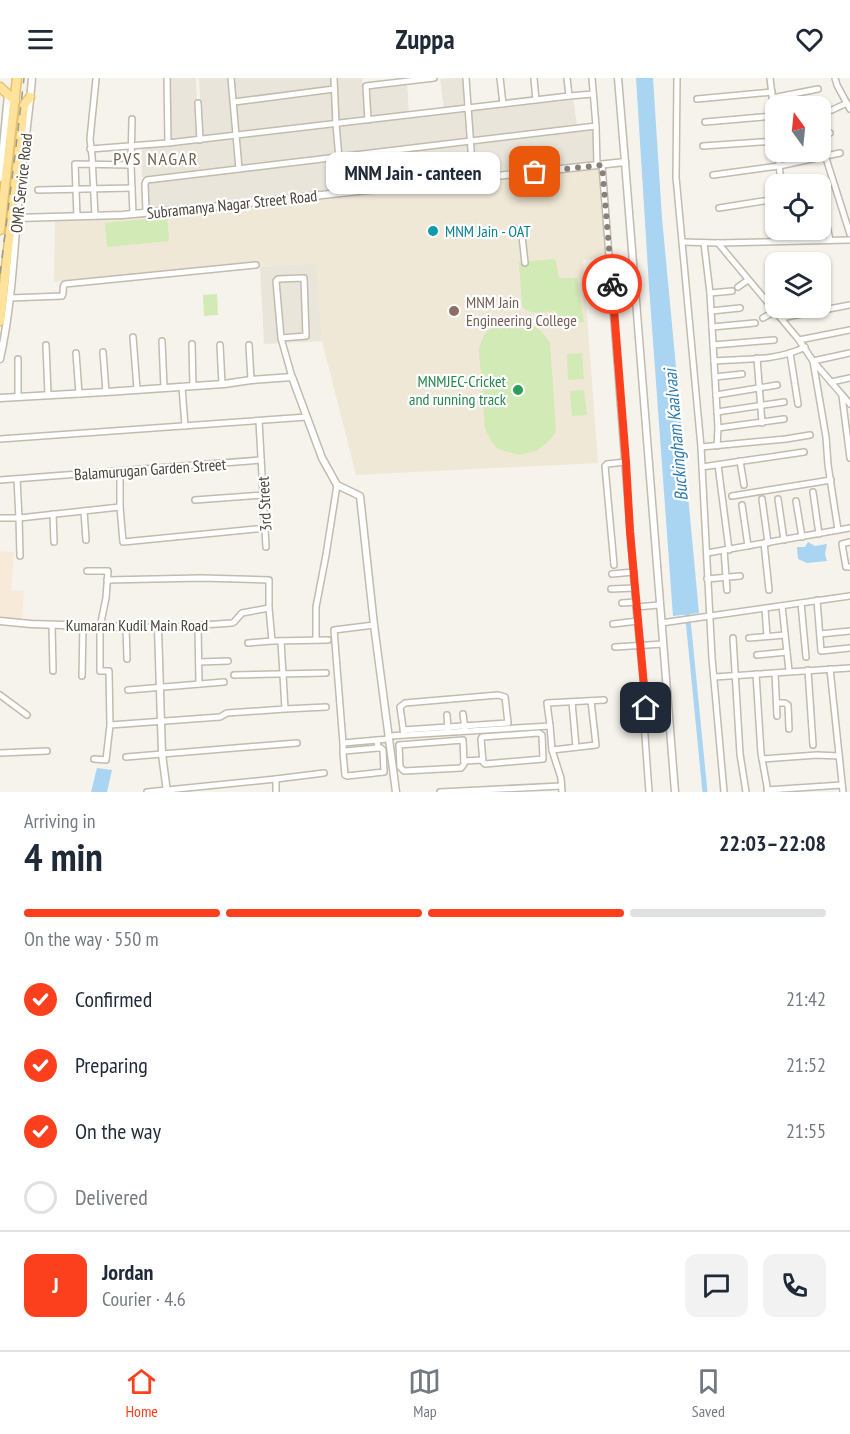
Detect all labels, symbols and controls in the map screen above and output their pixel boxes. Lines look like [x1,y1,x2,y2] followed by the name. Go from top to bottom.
[395,22,455,56] text: Zuppa
[24,23,57,56] icon: menu
[793,23,826,56] icon: heart
[765,96,831,162] north arrow
[765,96,831,318] map controls
[6,132,36,234] street label: OMR Service Road
[509,146,560,197] pin
[113,147,199,170] district label: PVS NAGAR
[325,151,499,193] callout: MNM Jain - canteen
[518,155,551,188] icon: bag
[344,160,482,186] text: MNM Jain - canteen
[765,174,831,240] button: locate
[146,185,318,223] street label: Subramanya Nagar Street Road
[445,221,531,241] place label: MNM Jain - OAT
[426,224,440,238] marker: MNM Jain - OAT
[765,252,831,318] button: layers
[582,254,642,314] courier
[596,268,629,301] icon: bike
[466,292,577,330] place label: MNM Jain Engineering College
[447,304,461,318] marker: MNM Jain Engineering College
[658,366,693,502] water label: Buckingham Kaalvaai
[409,371,507,409] place label: MNMJEC-Cricket and running track
[511,383,525,397] marker: MNMJEC-Cricket and running track
[73,454,227,484] street label: Balamurugan Garden Street
[253,475,275,532] street label: 3rd Street
[66,615,208,635] street label: Kumaran Kudil Main Road
[620,682,671,733] pin
[629,691,662,724] icon: home
[24,808,96,834] text: Arriving in
[719,829,826,857] text: 22:03–22:08
[24,831,103,882] text: 4 min
[24,926,159,952] text: On the way · 550 m
[24,983,57,1016] icon: check
[75,985,152,1013] text: Confirmed
[786,986,826,1012] text: 21:42
[24,1049,57,1082] icon: check
[75,1051,148,1079] text: Preparing
[786,1052,826,1078] text: 21:52
[24,1115,57,1148] icon: check
[75,1117,161,1145] text: On the way
[786,1118,826,1144] text: 21:55
[75,1183,148,1211] text: Delivered
[685,1254,748,1317] button: chat
[763,1254,826,1317] button: phone
[102,1258,153,1286] text: Jordan
[52,1271,59,1299] text: J
[102,1286,186,1312] text: Courier · 4.6
[125,1365,158,1421] tab: Home
[408,1365,441,1421] tab: Map
[692,1365,725,1421] tab: Saved

